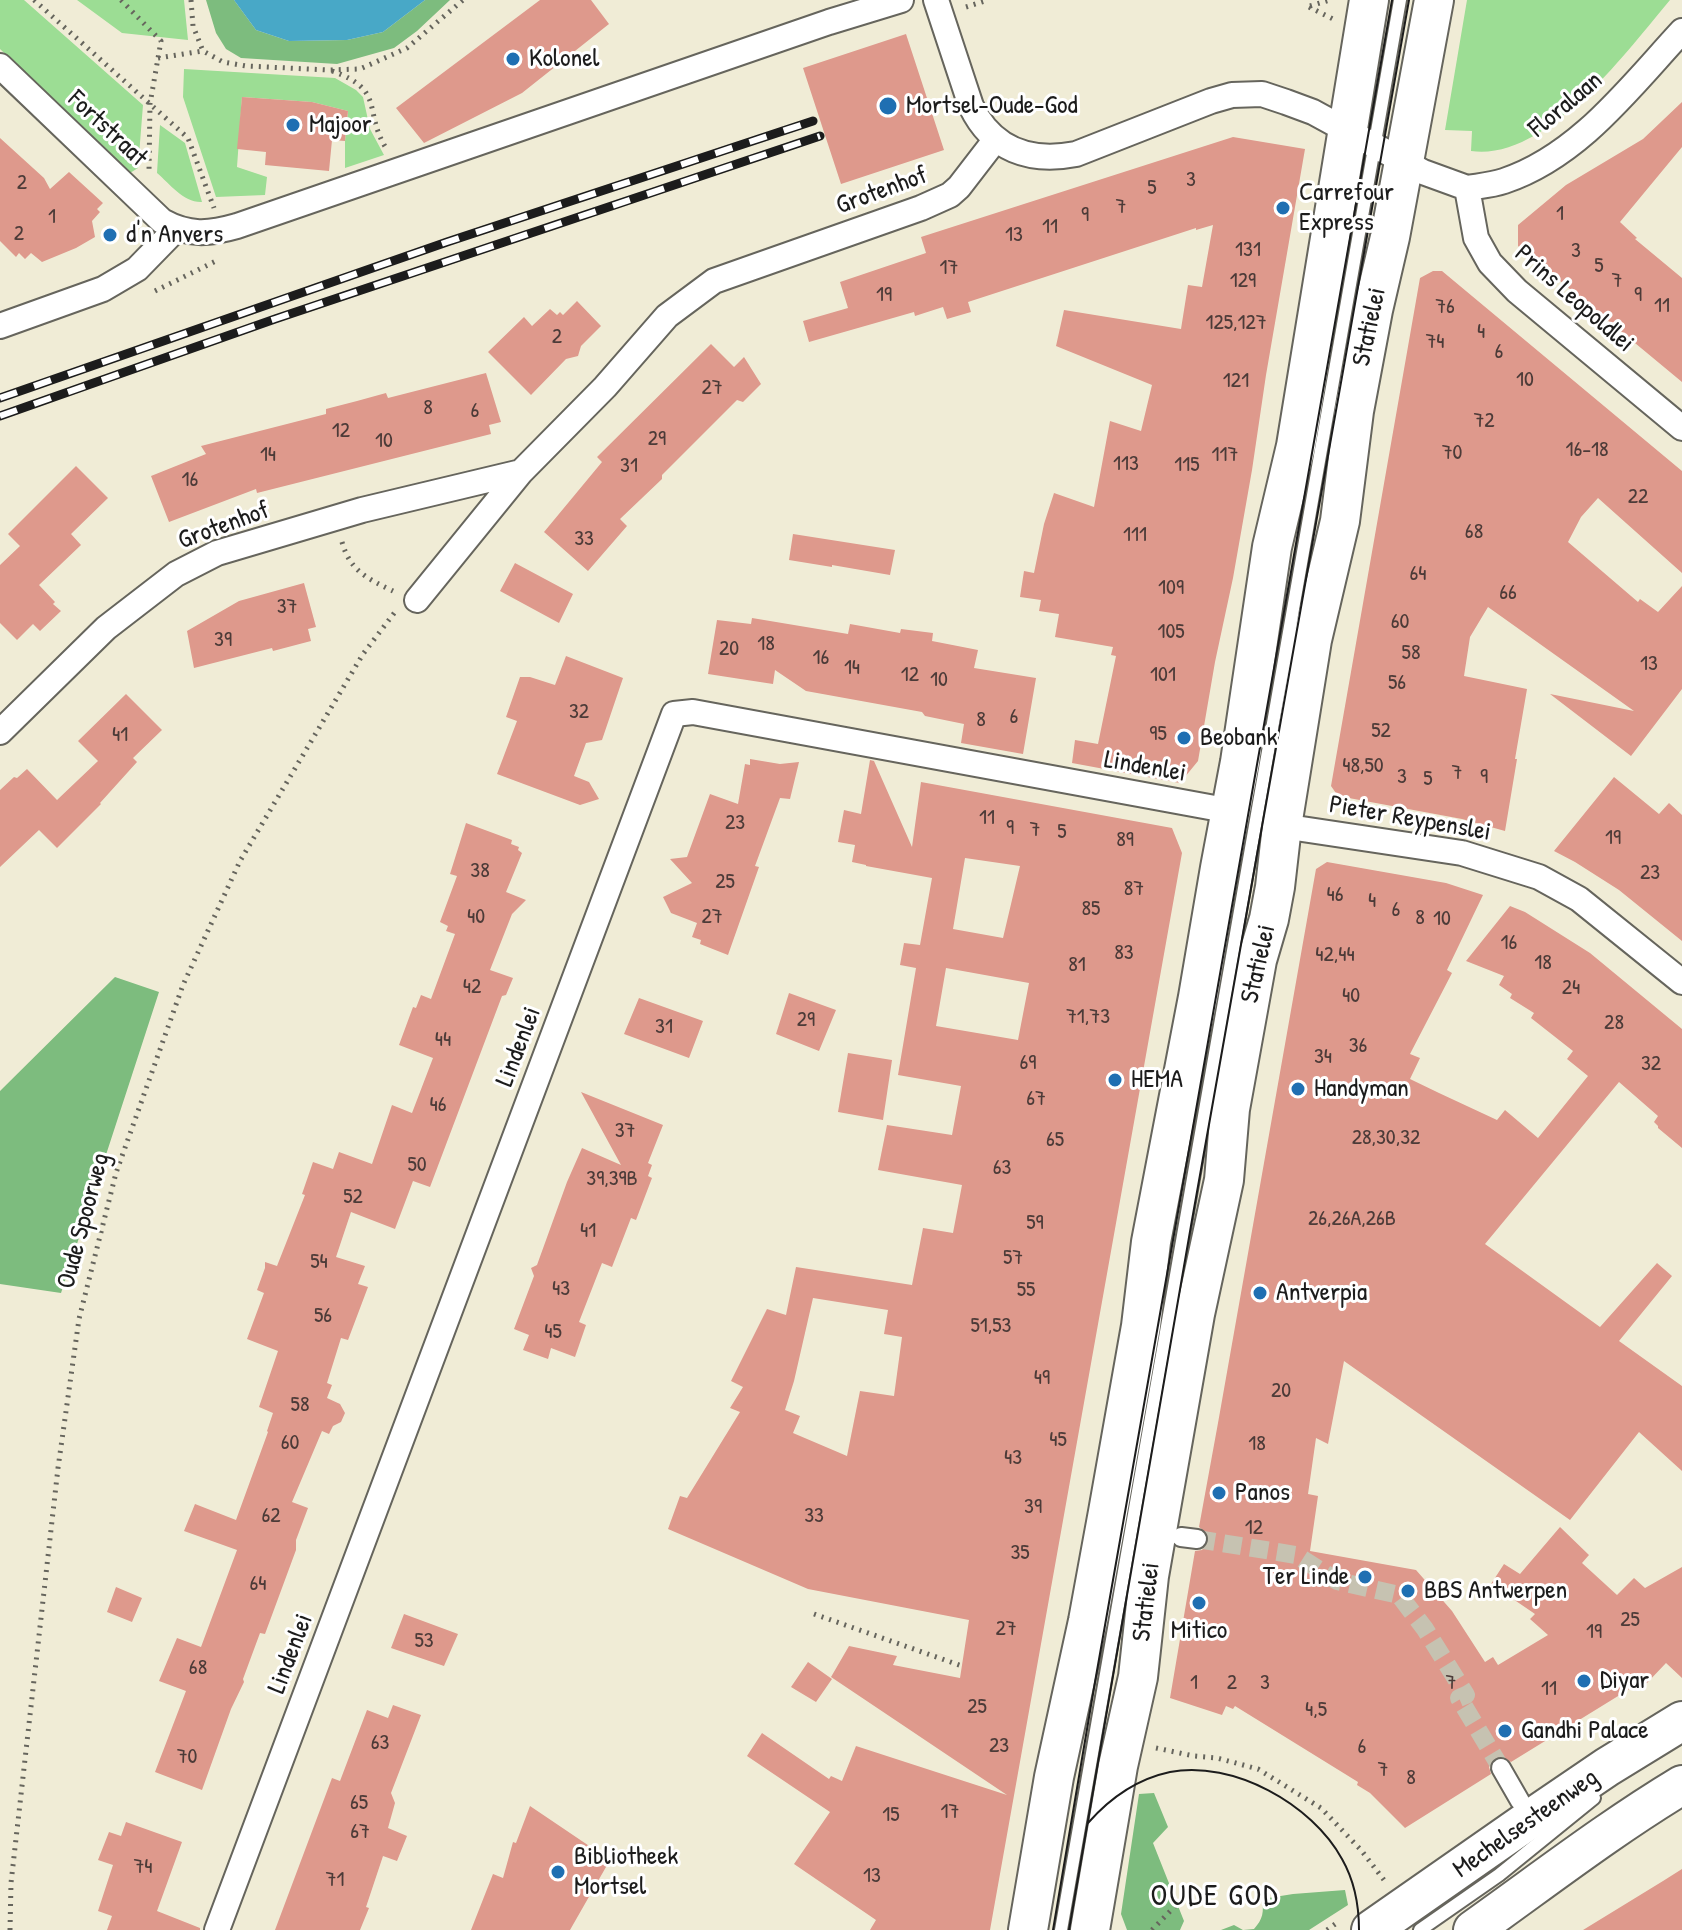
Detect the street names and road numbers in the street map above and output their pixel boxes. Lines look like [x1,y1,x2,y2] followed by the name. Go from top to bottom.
[1523,65,1609,145] street label: Floralaan
[61,84,153,174] street label: Fortstraat
[832,160,932,222] street label: Grotenhof
[1508,239,1640,359] street label: Prins Leopoldlei
[1346,285,1394,369] street label: Statielei
[174,495,274,557] street label: Grotenhof
[1102,744,1188,790] street label: Lindenlei
[1327,789,1493,849] street label: Pieter Reypenslei
[1235,922,1283,1006] street label: Statielei
[490,1003,548,1091] street label: Lindenlei
[51,1150,117,1292] street label: Oude Spoorweg
[1127,1561,1167,1643] street label: Statielei
[262,1610,320,1698] street label: Lindenlei
[1448,1763,1604,1885] street label: Mechelsesteenweg

